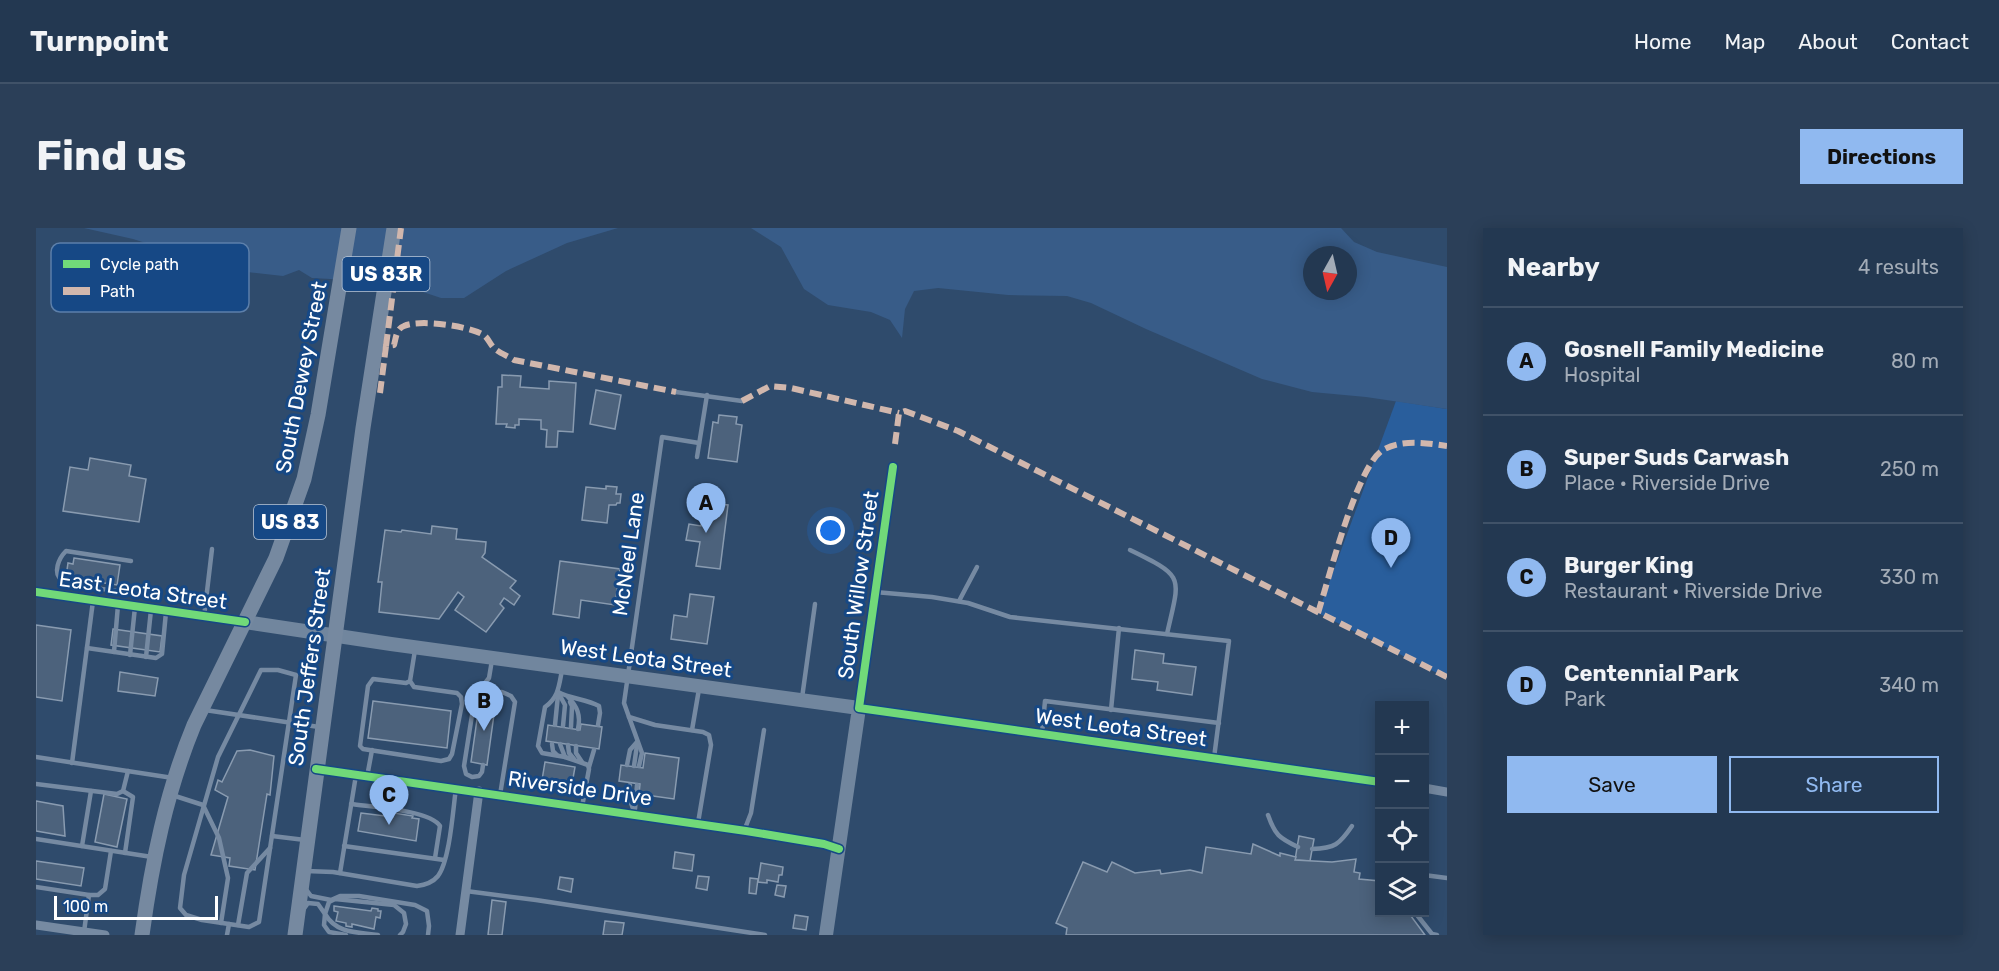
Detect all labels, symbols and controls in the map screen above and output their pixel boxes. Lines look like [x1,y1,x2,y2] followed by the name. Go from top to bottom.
[30,25,169,58] text: Turnpoint
[1634,29,1691,54] text: Home
[1724,29,1765,54] text: Map
[1798,29,1858,54] text: About
[1891,29,1969,54] text: Contact
[1800,129,1963,184] button: Directions
[36,131,187,181] text: Find us
[51,243,249,312] legend
[1303,246,1357,300] north arrow
[1507,252,1600,283] text: Nearby
[100,255,179,274] text: Cycle path
[1858,255,1939,279] text: 4 results
[342,257,430,291] road number: US 83R
[270,279,332,475] street label: South Dewey Street
[100,282,135,301] text: Path
[1564,336,1824,363] text: Gosnell Family Medicine
[1519,349,1534,373] text: A
[1891,349,1939,373] text: 80 m
[1564,363,1640,387] text: Hospital
[1564,444,1789,471] text: Super Suds Carwash
[1519,457,1534,481] text: B
[1880,457,1939,481] text: 250 m
[1564,471,1770,495] text: Place · Riverside Drive
[686,484,726,533] pin: A
[832,489,884,681] street label: South Willow Street
[607,491,649,617] street label: McNeel Lane
[254,505,326,539] road number: US 83
[816,516,845,545] your location
[1372,518,1410,568] pin: D
[1564,552,1694,579] text: Burger King
[1519,565,1534,589] text: C
[1880,565,1939,589] text: 330 m
[57,566,229,614] street label: East Leota Street
[283,566,335,768] street label: South Jeffers Street
[1564,579,1823,603] text: Restaurant · Riverside Drive
[559,634,733,682] street label: West Leota Street
[1564,660,1739,687] text: Centennial Park
[1519,673,1534,697] text: D
[1879,673,1939,697] text: 340 m
[464,682,504,731] pin: B
[1564,687,1606,711] text: Park
[1375,701,1429,917] map controls
[1375,701,1429,755] button: +
[1034,703,1208,751] street label: West Leota Street
[1375,755,1429,809] button: −
[1507,756,1717,813] button: Save
[1729,756,1939,813] button: Share
[506,765,654,811] street label: Riverside Drive
[370,776,408,825] pin: C
[1375,809,1429,863] button: locate
[1375,863,1429,917] button: layers
[54,893,218,920] scale bar
[63,897,108,916] text: 100 m

